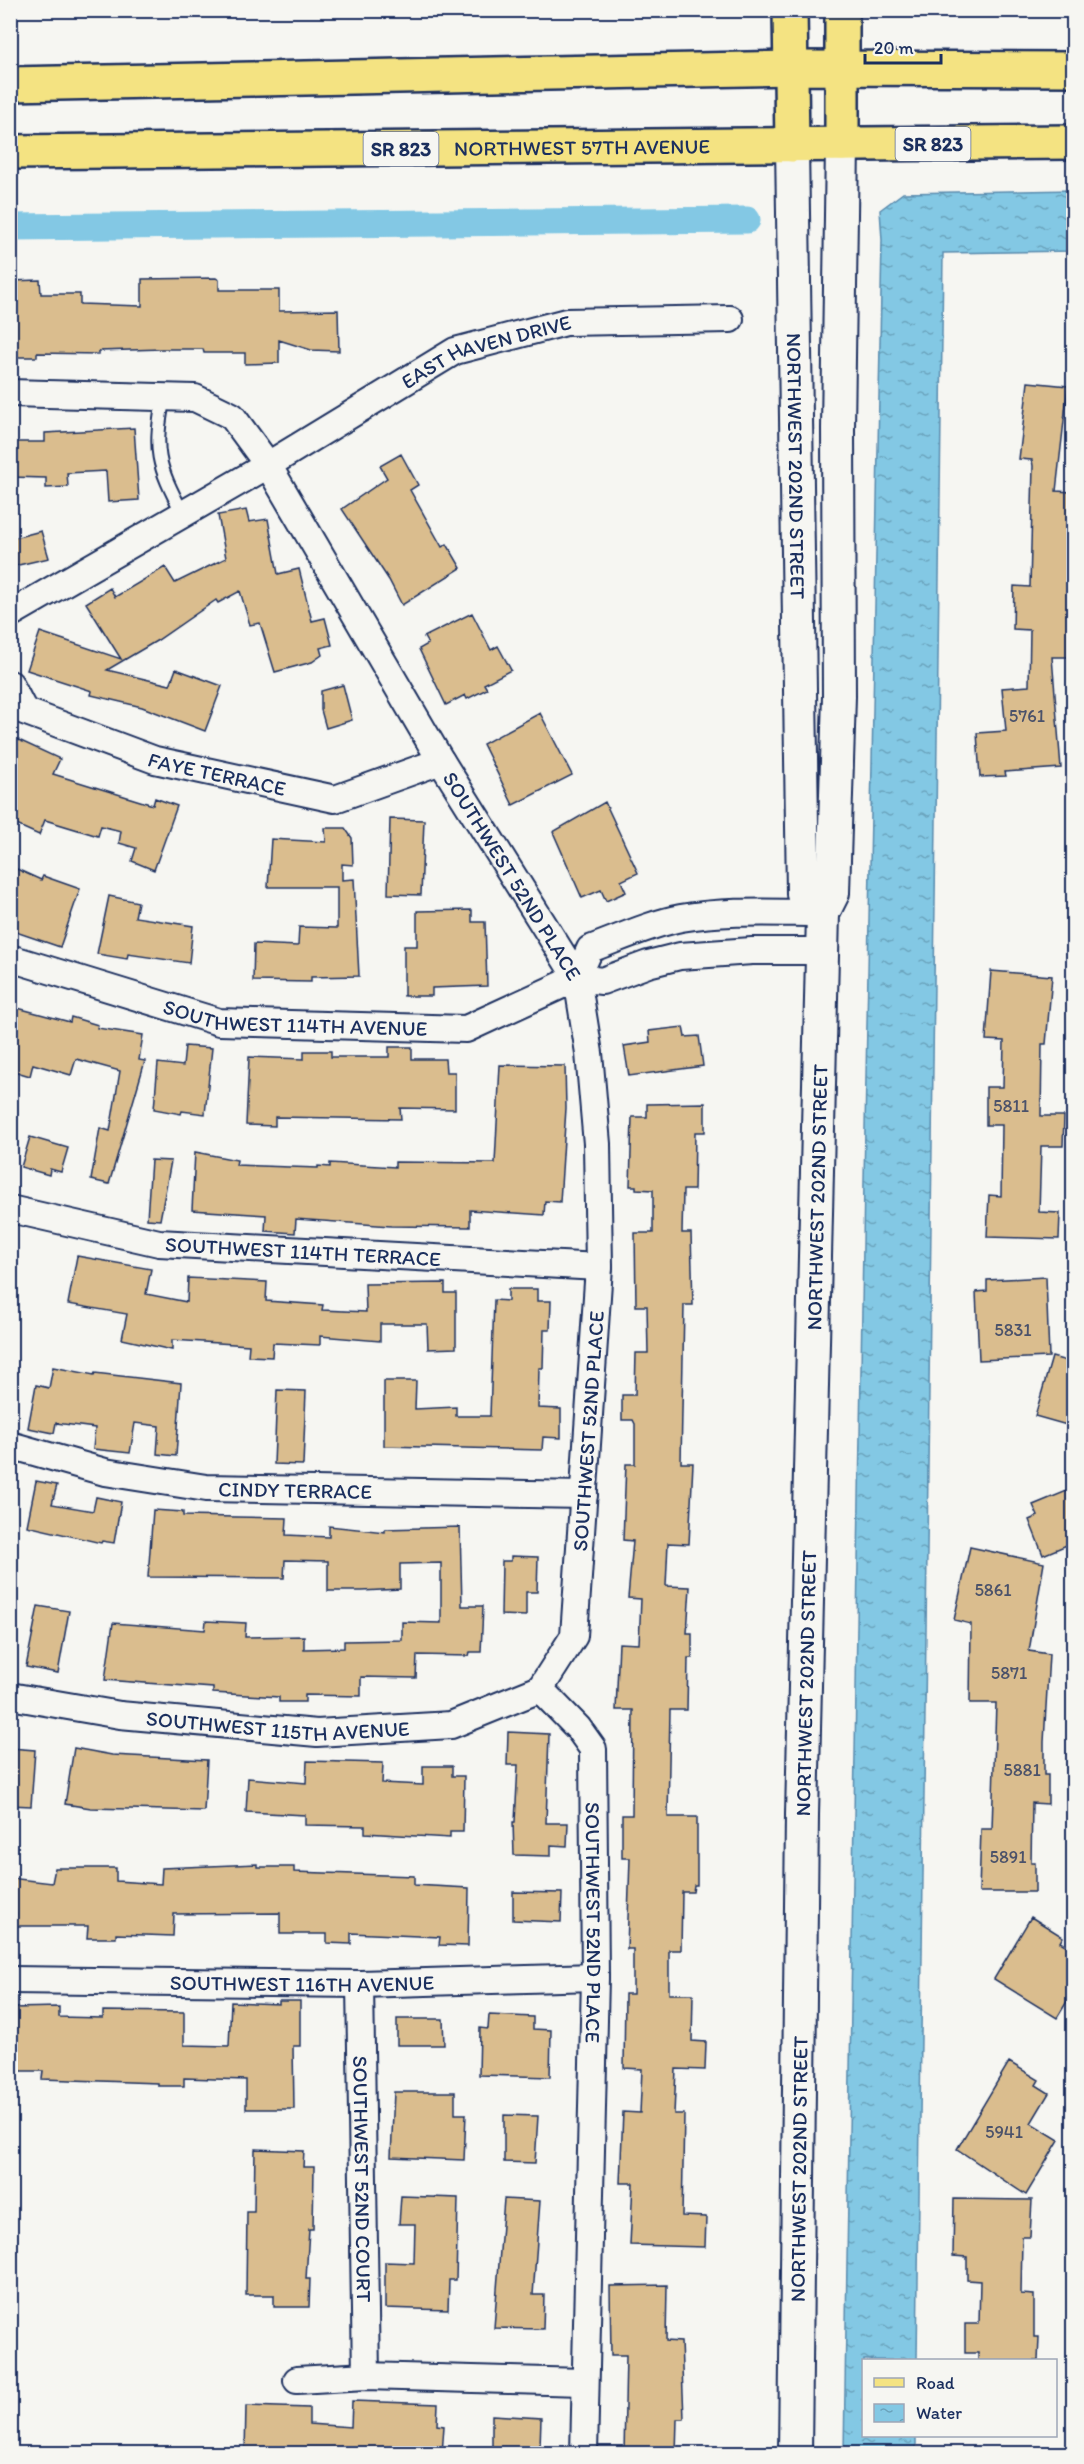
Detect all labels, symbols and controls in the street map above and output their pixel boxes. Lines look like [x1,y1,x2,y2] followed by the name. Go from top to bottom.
[865,27,942,65] scale bar
[874,37,914,59] text: 20 m
[896,127,970,161] road number: SR 823
[364,132,438,166] road number: SR 823
[454,133,710,160] street label: NORTHWEST 57TH AVENUE
[396,309,574,393] street label: EAST HAVEN DRIVE
[782,333,811,600] street label: NORTHWEST 202ND STREET
[1009,705,1045,727] house number: 5761
[145,746,289,801] street label: FAYE TERRACE
[438,767,588,985] street label: SOUTHWEST 52ND PLACE
[160,993,428,1040] street label: SOUTHWEST 114TH AVENUE
[801,1064,832,1331] street label: NORTHWEST 202ND STREET
[993,1095,1029,1117] house number: 5811
[164,1231,442,1271] street label: SOUTHWEST 114TH TERRACE
[567,1310,609,1552] street label: SOUTHWEST 52ND PLACE
[994,1319,1032,1341] house number: 5831
[218,1476,372,1504] street label: CINDY TERRACE
[789,1549,821,1817] street label: NORTHWEST 202ND STREET
[974,1579,1012,1601] house number: 5861
[991,1662,1027,1684] house number: 5871
[145,1705,410,1746] street label: SOUTHWEST 115TH AVENUE
[1003,1759,1041,1781] house number: 5881
[581,1802,608,2044] street label: SOUTHWEST 52ND PLACE
[989,1846,1027,1868] house number: 5891
[170,1969,434,1997] street label: SOUTHWEST 116TH AVENUE
[784,2035,812,2302] street label: NORTHWEST 202ND STREET
[349,2055,377,2303] street label: SOUTHWEST 52ND COURT
[985,2121,1023,2143] house number: 5941
[862,2359,1057,2437] legend
[916,2372,955,2394] text: Road
[916,2402,962,2424] text: Water

